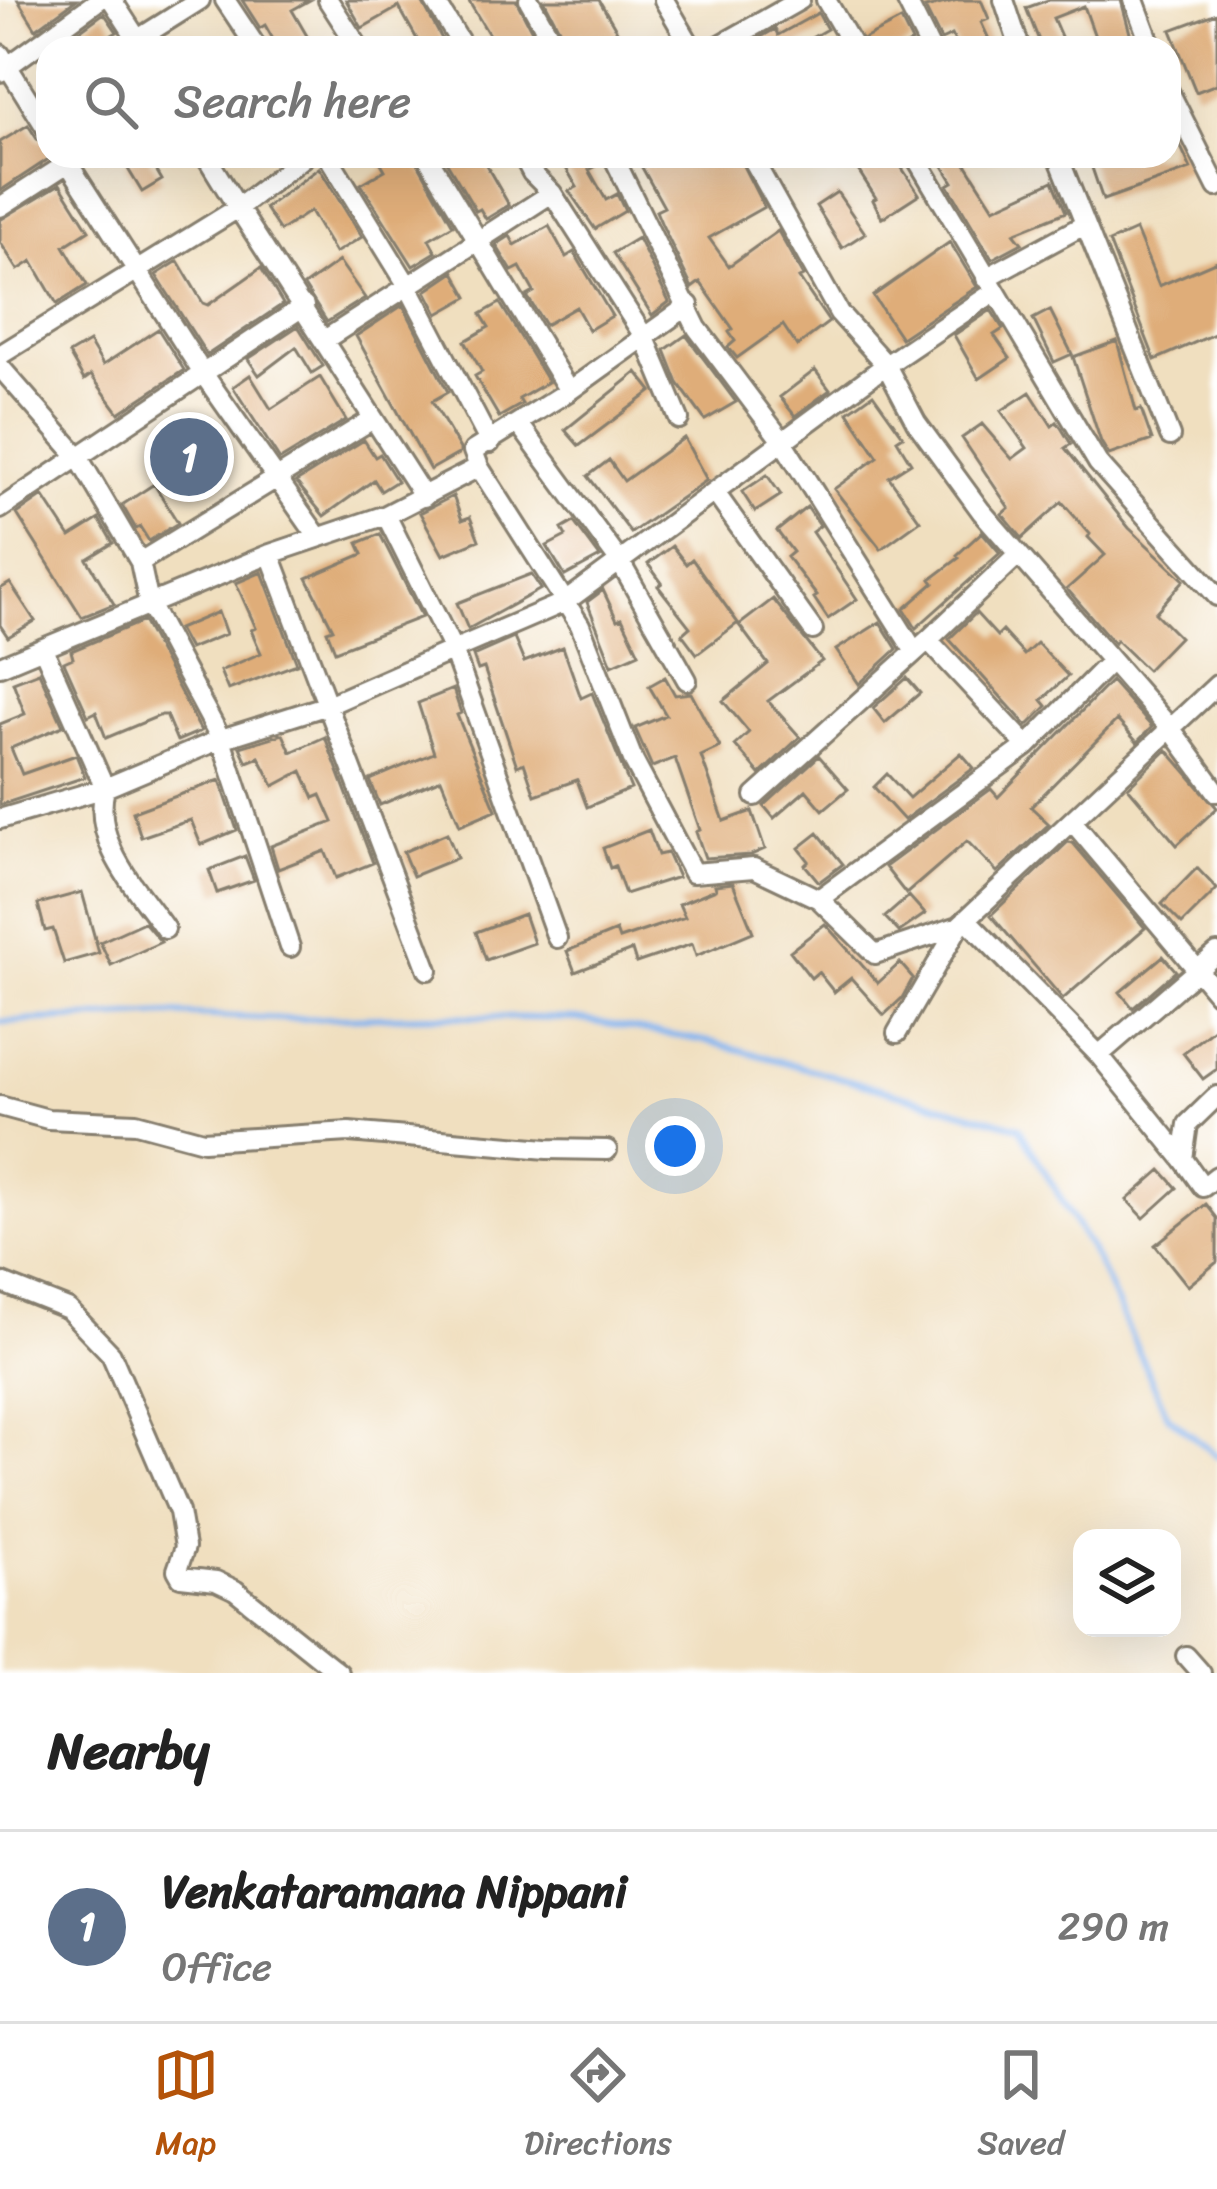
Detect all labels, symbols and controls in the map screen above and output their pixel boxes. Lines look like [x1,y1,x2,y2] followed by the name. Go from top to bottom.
[36,36,1181,168] search box
[174,62,411,142] text: Search here
[78,69,144,135] icon: search
[150,412,228,502] pin: 1
[645,1116,705,1176] your location
[1073,1529,1181,1637] map controls
[1073,1529,1181,1637] button: layers
[48,1706,209,1796] text: Nearby
[162,1852,627,1932] text: Venkataramana Nippani
[79,1892,95,1961] text: 1
[1058,1892,1169,1961] text: 290 m
[162,1932,272,2001] text: Office
[153,2042,219,2172] tab: Map
[524,2042,672,2172] tab: Directions
[977,2042,1064,2172] tab: Saved

